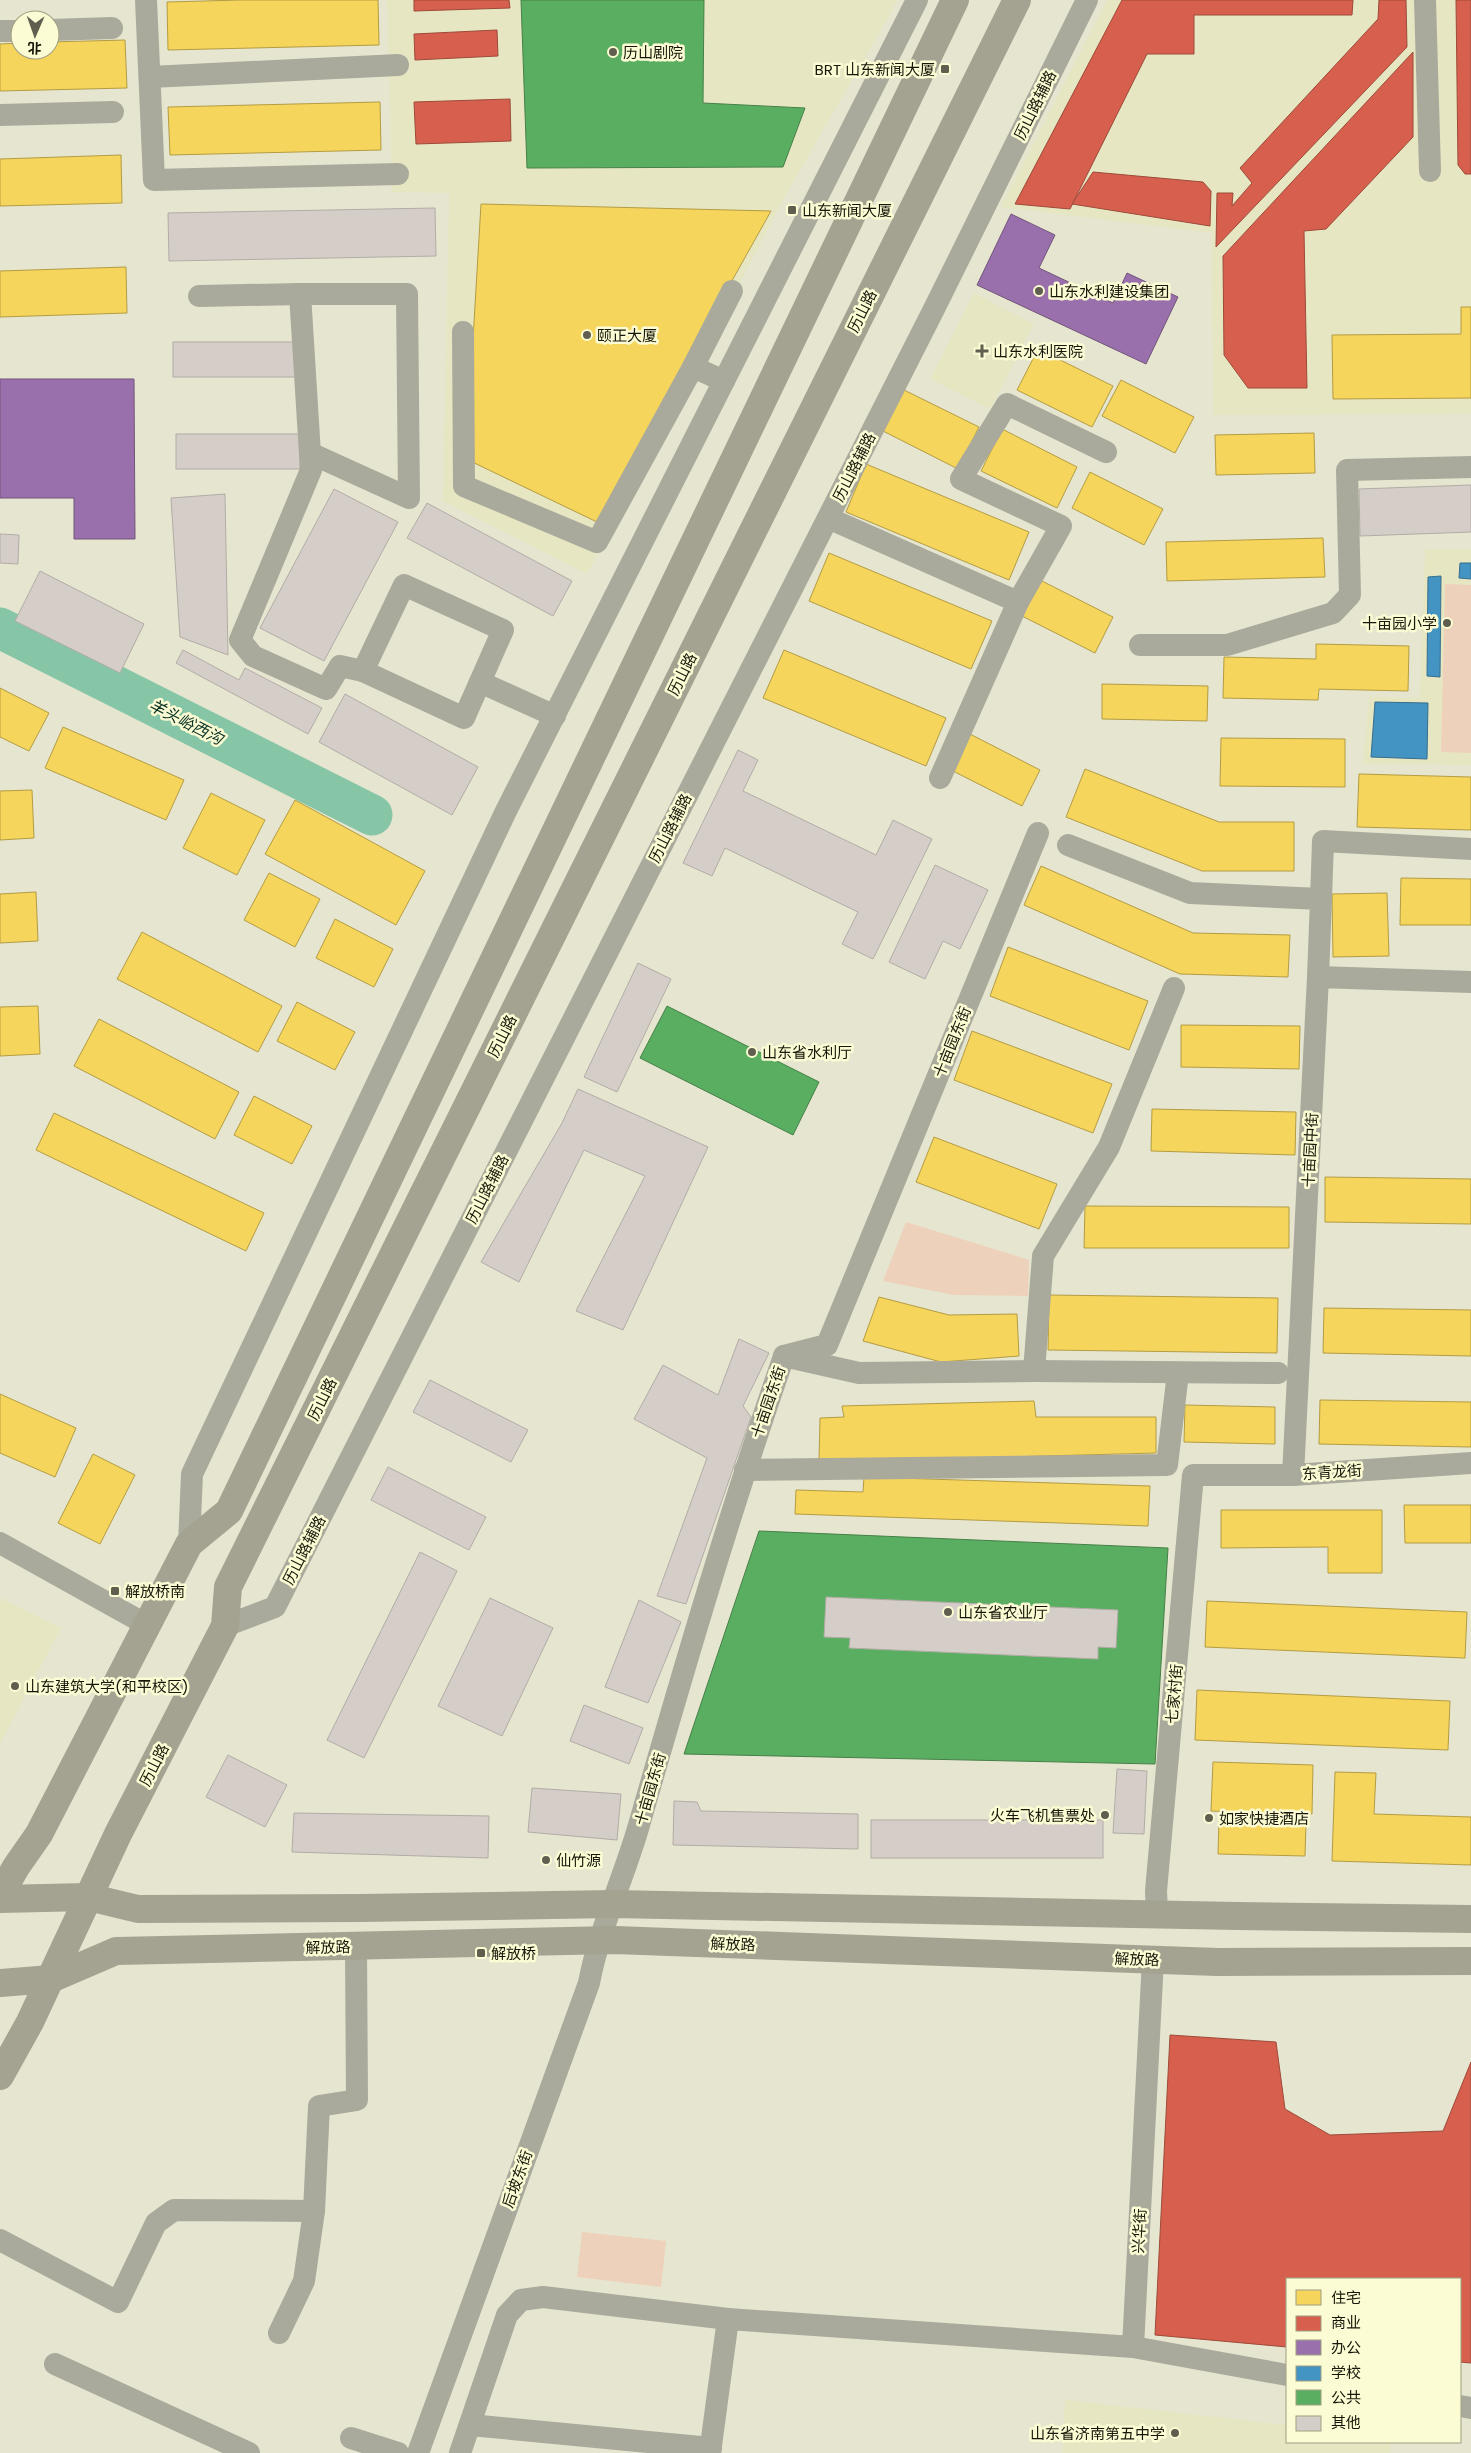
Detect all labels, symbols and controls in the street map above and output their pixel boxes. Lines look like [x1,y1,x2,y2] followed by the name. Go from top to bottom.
[10,10,60,60] north arrow
[27,38,42,58] text: 北
[623,42,683,63] place label: 历山剧院
[607,46,619,58] marker: 历山剧院
[815,59,935,80] place label: BRT 山东新闻大厦
[939,63,951,75] marker: BRT 山东新闻大厦
[1009,67,1061,143] street label: 历山路辅路
[802,200,892,221] place label: 山东新闻大厦
[786,204,798,216] marker: 山东新闻大厦
[1049,281,1169,302] place label: 山东水利建设集团
[1033,285,1045,297] marker: 山东水利建设集团
[843,286,881,336] street label: 历山路
[597,325,657,346] place label: 颐正大厦
[581,329,593,341] marker: 颐正大厦
[993,341,1083,362] place label: 山东水利医院
[975,344,989,358] marker: 山东水利医院
[828,429,880,505] street label: 历山路辅路
[1362,613,1437,634] place label: 十亩园小学
[1441,617,1453,629] marker: 十亩园小学
[663,649,701,699] street label: 历山路
[145,694,229,751] water label: 羊头峪西沟
[644,790,696,866] street label: 历山路辅路
[928,1003,976,1081] street label: 十亩园东街
[483,1011,521,1061] street label: 历山路
[762,1042,852,1063] place label: 山东省水利厅
[746,1046,758,1058] marker: 山东省水利厅
[1298,1112,1322,1188] street label: 十亩园中街
[461,1151,513,1227] street label: 历山路辅路
[746,1363,790,1441] street label: 十亩园东街
[303,1374,341,1424] street label: 历山路
[1301,1459,1363,1485] street label: 东青龙街
[278,1512,330,1588] street label: 历山路辅路
[125,1581,185,1602] place label: 解放桥南
[109,1585,121,1597] marker: 解放桥南
[958,1602,1048,1623] place label: 山东省农业厅
[942,1606,954,1618] marker: 山东省农业厅
[1161,1663,1187,1725] street label: 七家村街
[25,1676,189,1697] place label: 山东建筑大学(和平校区)
[9,1680,21,1692] marker: 山东建筑大学(和平校区)
[134,1740,174,1790] street label: 历山路
[630,1750,670,1828] street label: 十亩园东街
[990,1805,1095,1826] place label: 火车飞机售票处
[1219,1808,1309,1829] place label: 如家快捷酒店
[1099,1809,1111,1821] marker: 火车飞机售票处
[1203,1812,1215,1824] marker: 如家快捷酒店
[556,1850,601,1871] place label: 仙竹源
[540,1854,552,1866] marker: 仙竹源
[710,1933,756,1955] street label: 解放路
[305,1936,351,1958] street label: 解放路
[491,1943,536,1964] place label: 解放桥
[475,1947,487,1959] marker: 解放桥
[1114,1948,1160,1970] street label: 解放路
[497,2147,537,2211] street label: 后坡东街
[1127,2208,1151,2254] street label: 兴华街
[1286,2278,1461,2443] legend
[1331,2287,1361,2308] text: 住宅
[1331,2312,1361,2333] text: 商业
[1331,2337,1361,2358] text: 办公
[1331,2362,1361,2383] text: 学校
[1331,2387,1361,2408] text: 公共
[1331,2412,1361,2433] text: 其他
[1030,2423,1165,2444] place label: 山东省济南第五中学
[1169,2427,1181,2439] marker: 山东省济南第五中学

